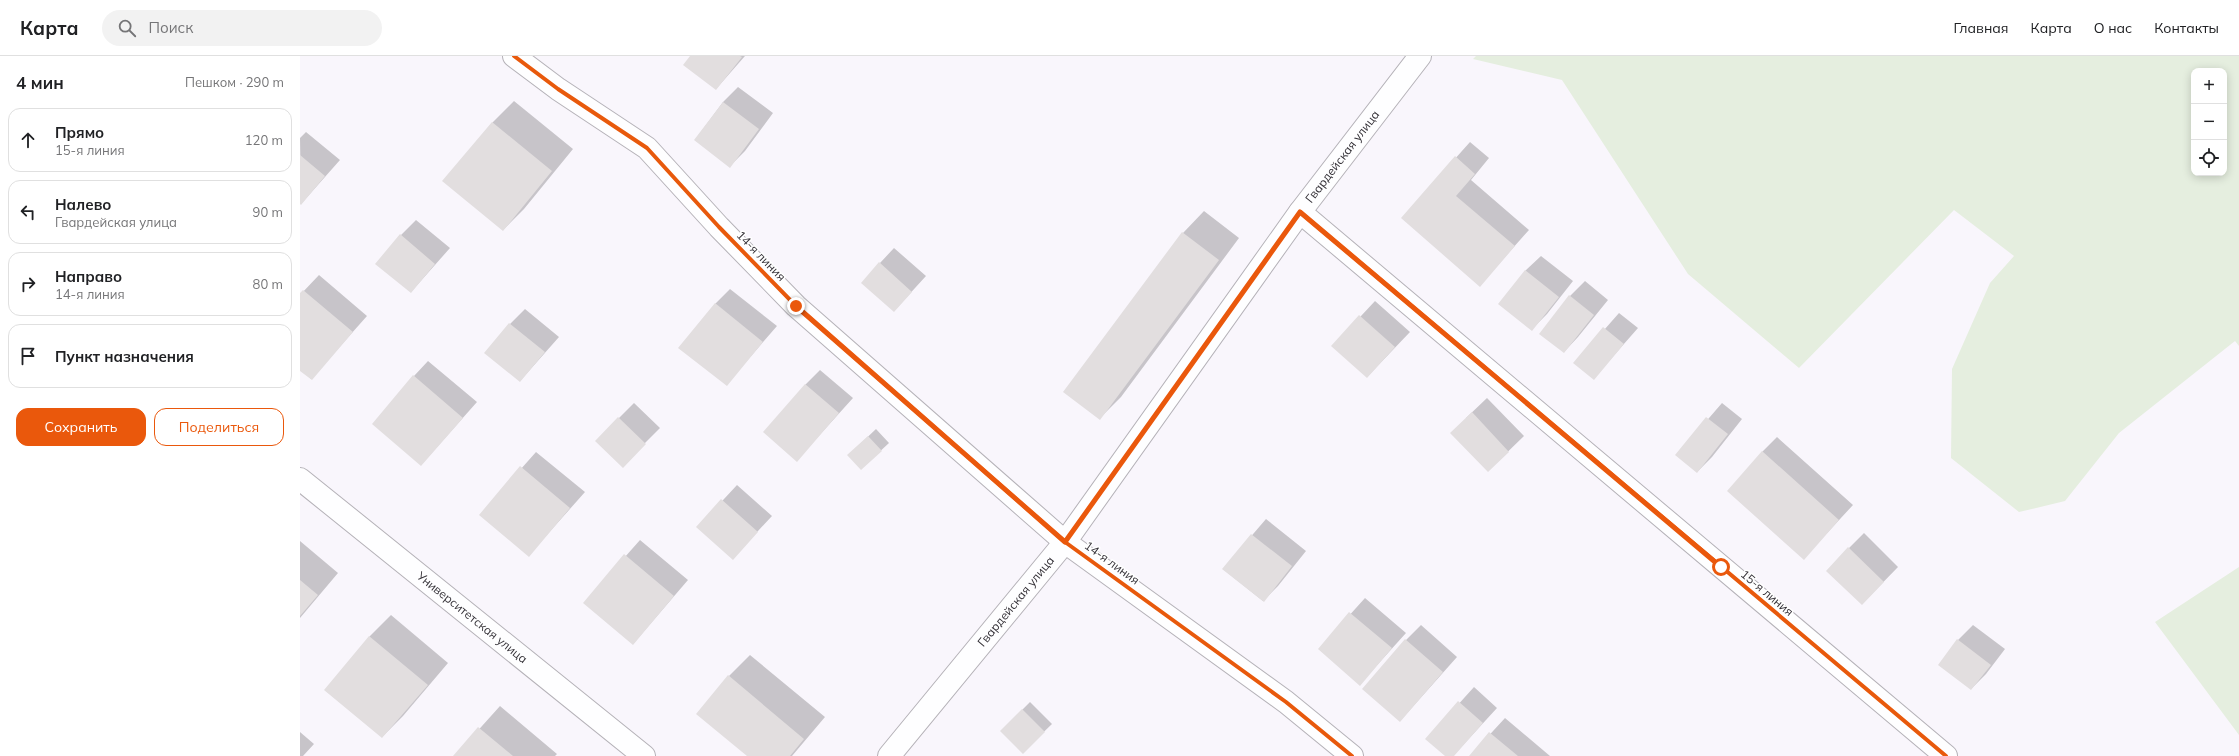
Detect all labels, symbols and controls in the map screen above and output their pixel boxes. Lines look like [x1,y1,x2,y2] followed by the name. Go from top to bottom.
[102,10,382,46] search box
[20,16,78,40] text: Карта
[116,17,138,39] icon: search
[148,18,193,37] text: Поиск
[1954,19,2009,37] text: Главная
[2031,19,2072,37] text: Карта
[2094,19,2132,37] text: О нас
[2154,19,2219,37] text: Контакты
[2191,68,2227,176] map controls
[2191,68,2227,104] button: +
[16,72,64,93] text: 4 мин
[185,74,284,90] text: Пешком · 290 m
[2191,104,2227,140] button: −
[1302,107,1382,206] street label: Гвардейская улица
[55,123,104,142] text: Прямо
[17,129,39,151] icon: ahead
[245,132,283,148] text: 120 m
[2191,140,2227,176] button: locate
[55,142,125,158] text: 15-я линия
[55,195,111,214] text: Налево
[17,201,39,223] icon: left
[253,204,283,220] text: 90 m
[55,214,177,230] text: Гвардейская улица
[734,227,789,284] street label: 14-я линия
[55,267,122,286] text: Направо
[17,273,39,295] icon: right
[253,276,283,292] text: 80 m
[55,286,125,302] text: 14-я линия
[787,297,805,315] route end
[17,345,39,367] icon: arrive
[55,347,194,366] text: Пункт назначения
[16,408,146,446] button: Сохранить
[154,408,284,446] button: Поделиться
[1082,538,1143,588] street label: 14-я линия
[974,553,1057,650] street label: Гвардейская улица
[1712,558,1730,576] route start
[1738,566,1797,619] street label: 15-я линия
[413,568,531,666] street label: Университетская улица

